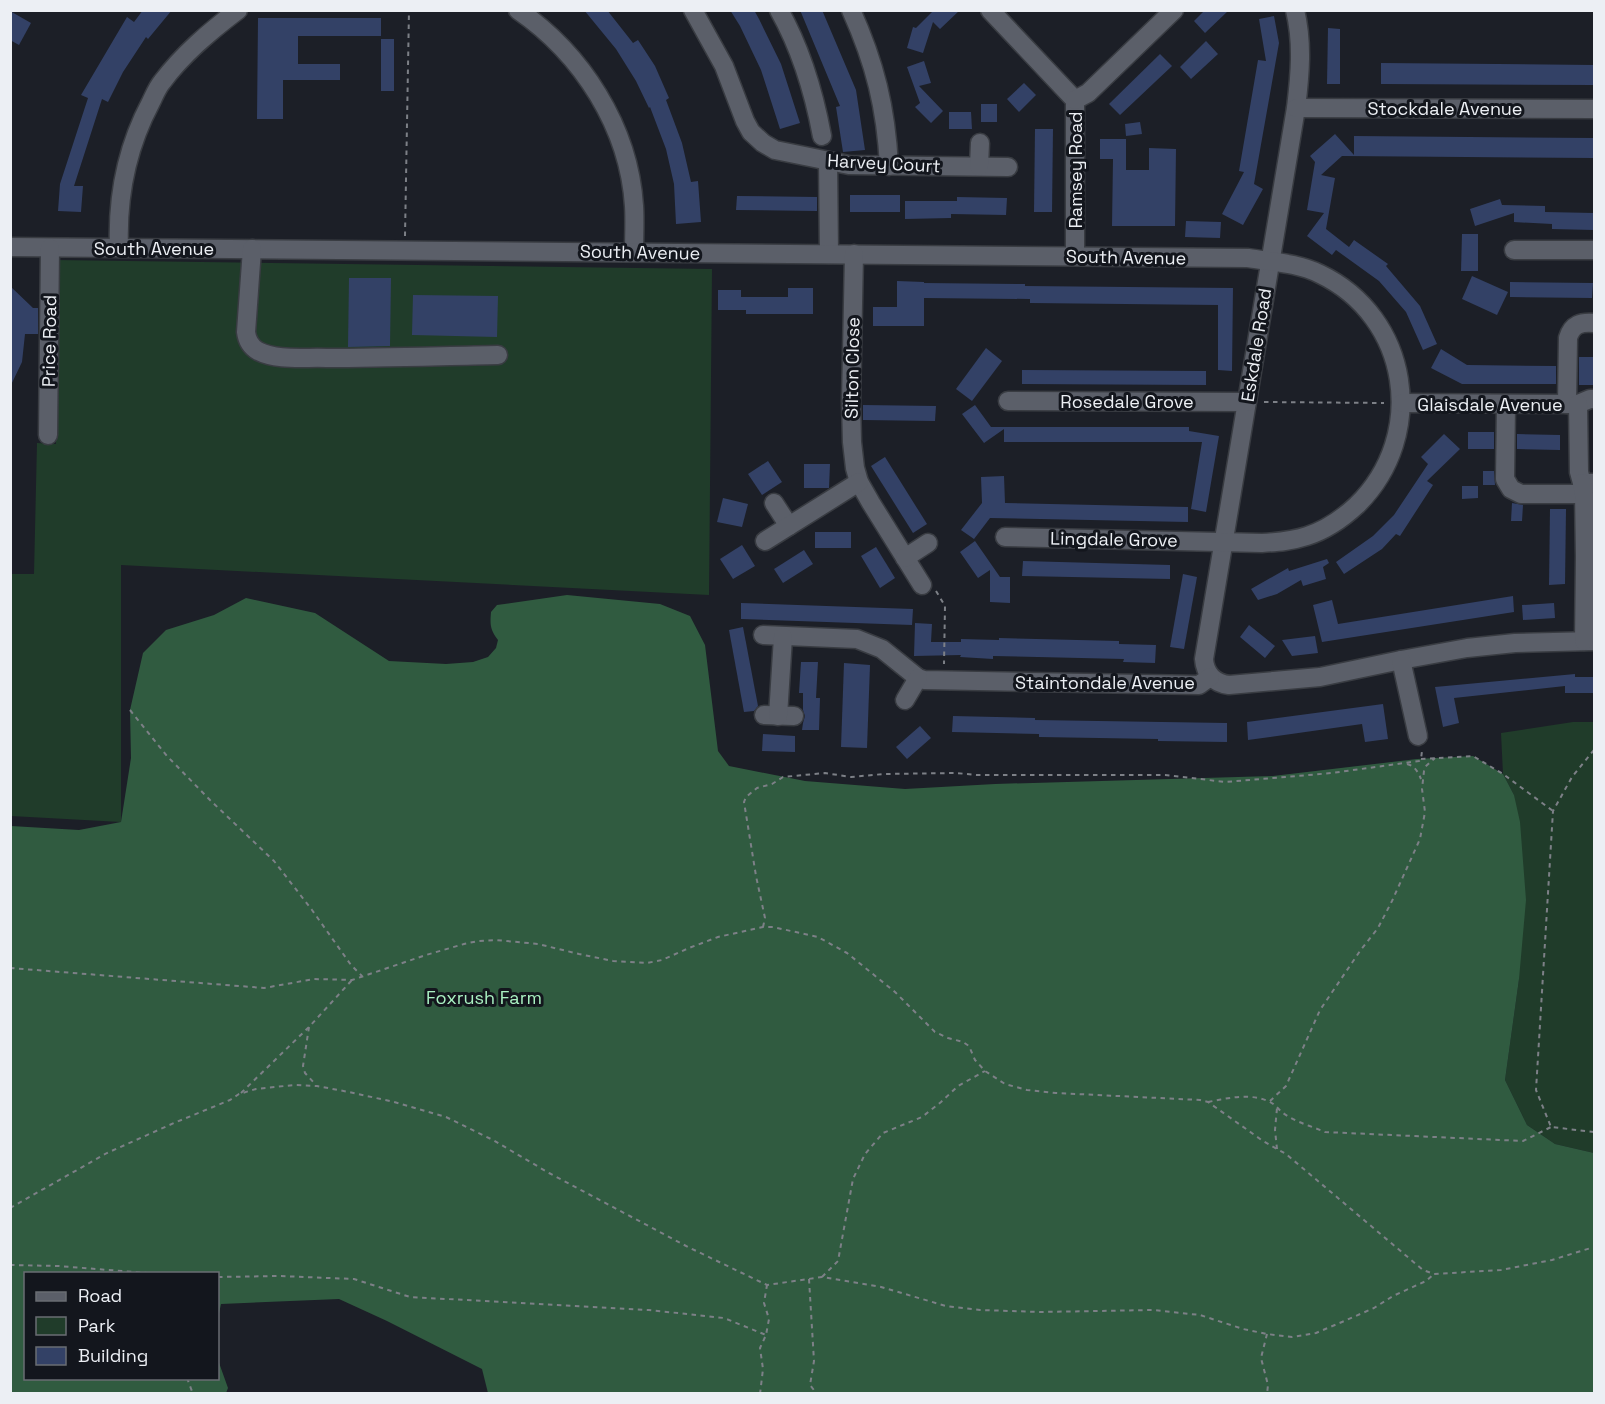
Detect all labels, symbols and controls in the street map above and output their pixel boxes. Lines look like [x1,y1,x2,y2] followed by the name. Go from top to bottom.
[1367,97,1523,120] street label: Stockdale Avenue
[1064,111,1087,229] street label: Ramsey Road
[827,149,941,177] street label: Harvey Court
[94,237,214,260] street label: South Avenue
[580,239,700,265] street label: South Avenue
[1066,244,1186,270] street label: South Avenue
[1236,287,1276,403] street label: Eskdale Road
[37,295,61,387] street label: Price Road
[840,317,864,419] street label: Silton Close
[1060,390,1194,413] street label: Rosedale Grove
[1417,393,1563,416] street label: Glaisdale Avenue
[1050,526,1178,552] street label: Lingdale Grove
[1015,671,1195,694] street label: Staintondale Avenue
[426,986,542,1009] park label: Foxrush Farm
[24,1272,219,1380] legend
[78,1284,122,1307] text: Road
[78,1314,116,1337] text: Park
[78,1344,148,1367] text: Building

